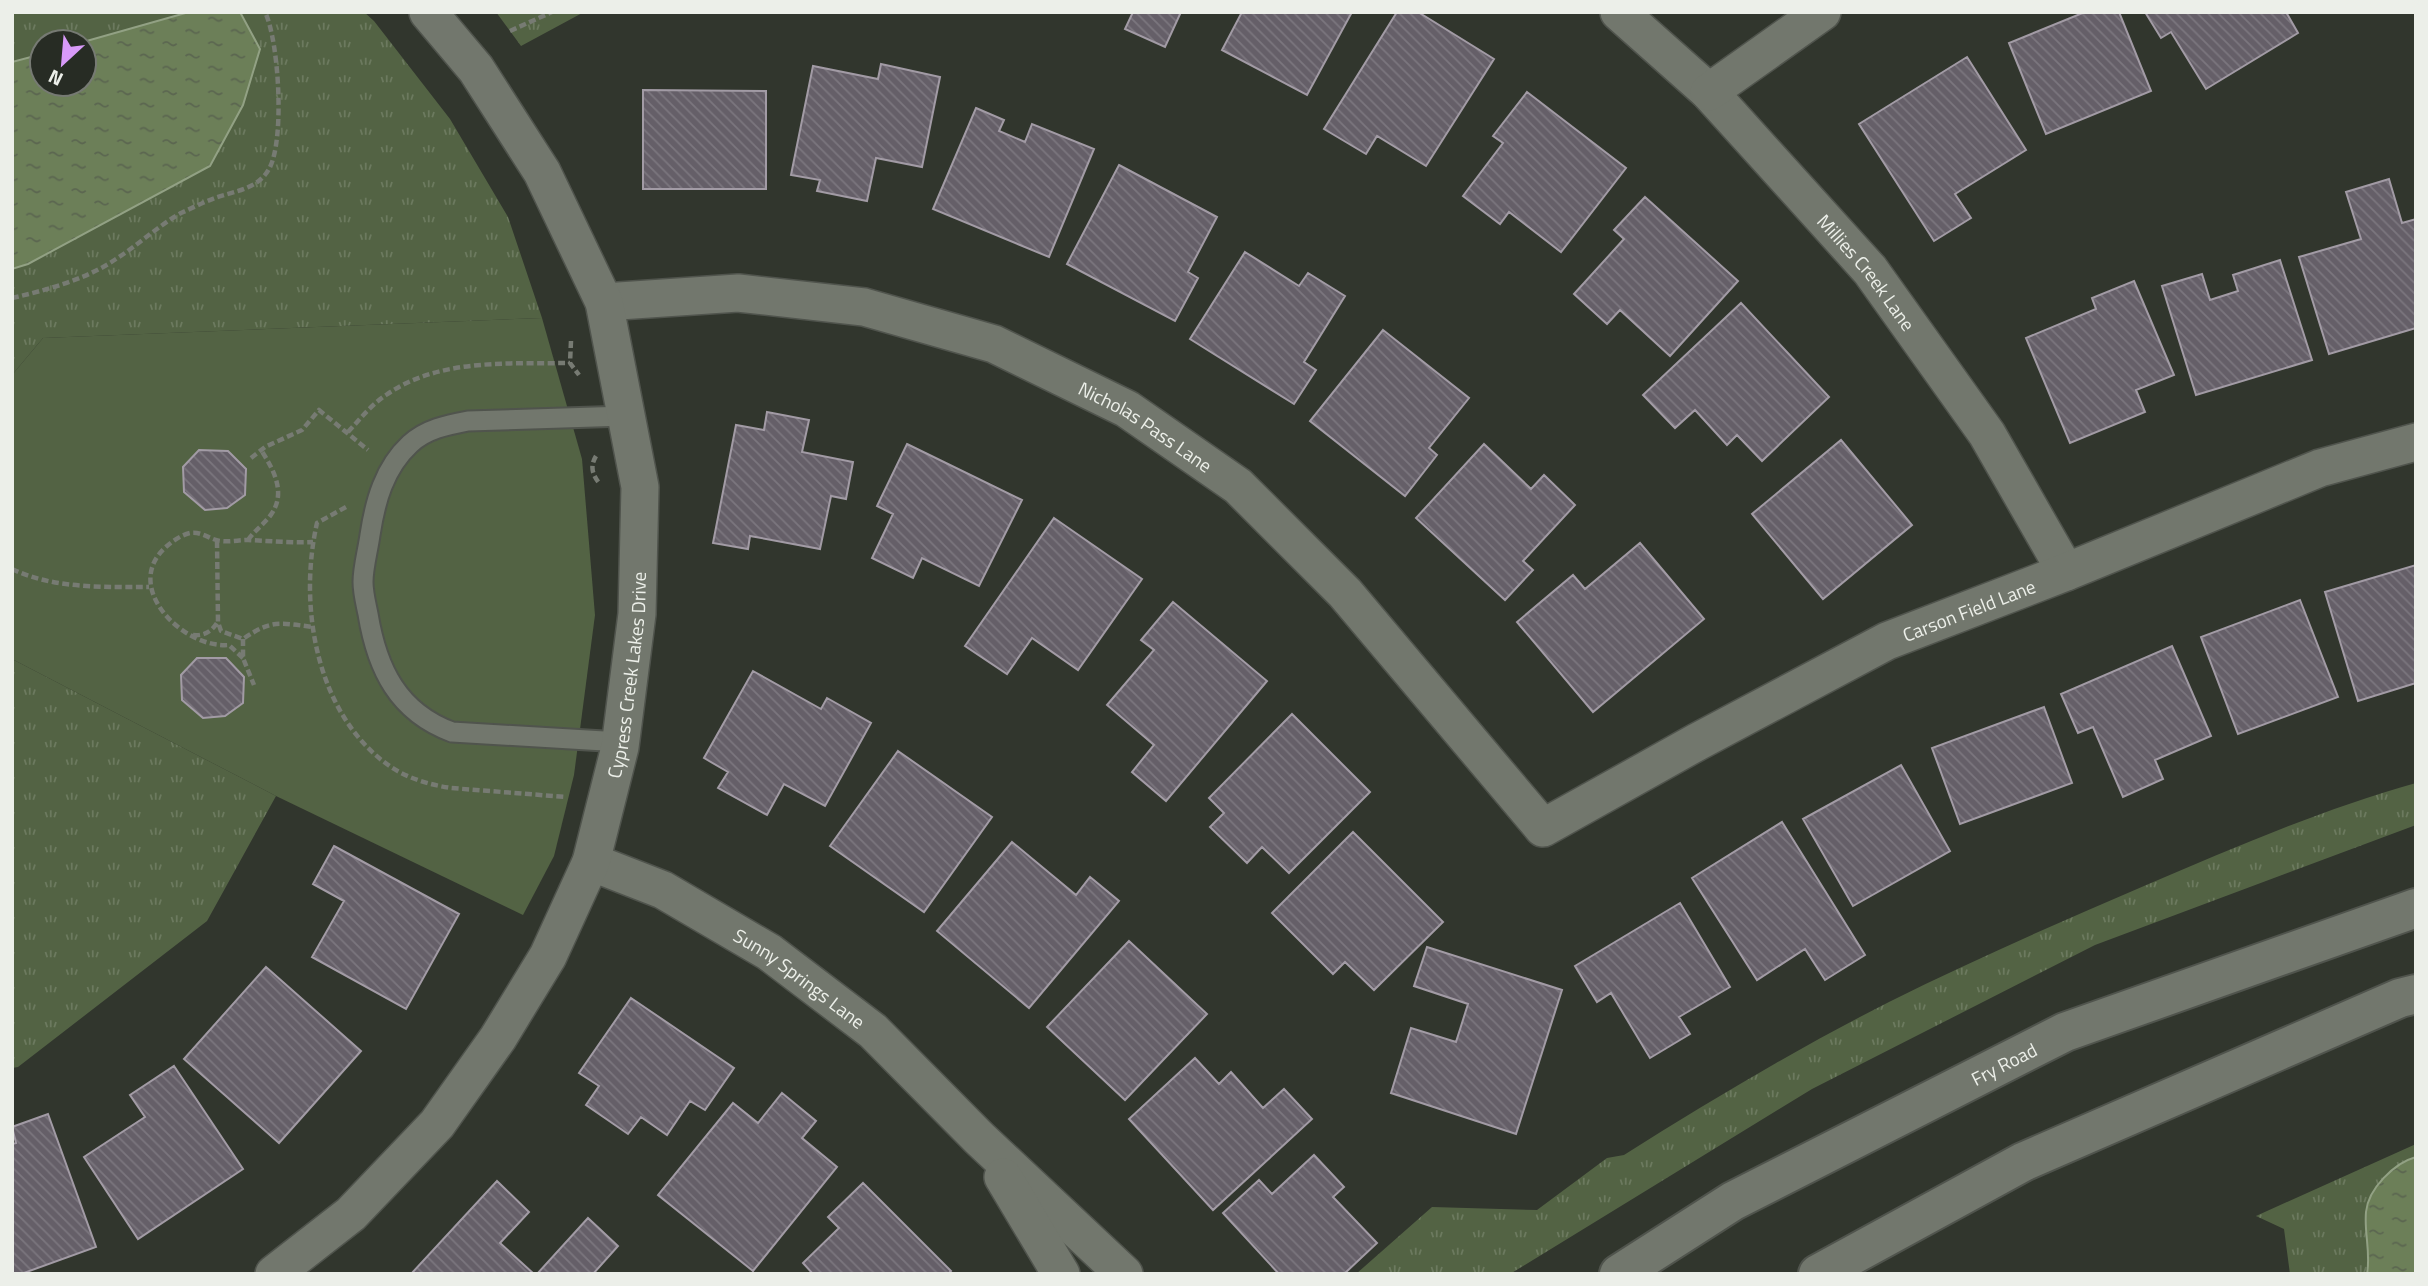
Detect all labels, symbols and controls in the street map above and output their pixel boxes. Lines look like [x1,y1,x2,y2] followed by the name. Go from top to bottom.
[28,28,98,98] north arrow
[43,63,68,95] text: N
[1811,207,1923,336] street label: Millies Creek Lane
[1074,373,1219,479] street label: Nicholas Pass Lane
[598,571,652,781] street label: Cypress Creek Lakes Drive
[1898,571,2039,648] street label: Carson Field Lane
[729,920,872,1035] street label: Sunny Springs Lane
[1965,1034,2042,1092] street label: Fry Road

